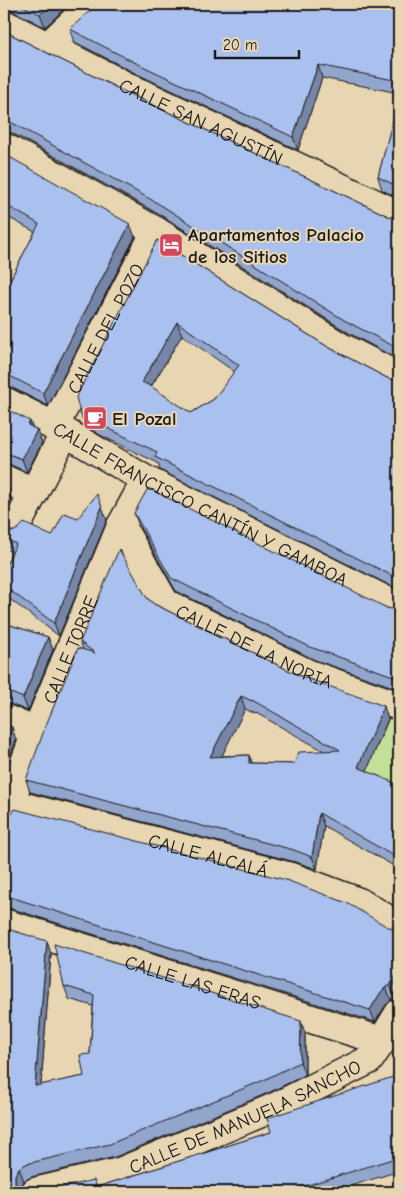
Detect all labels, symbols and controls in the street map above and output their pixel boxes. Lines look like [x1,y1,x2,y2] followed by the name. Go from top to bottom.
[215,28,299,60] scale bar
[223,36,257,54] text: 20 m
[115,74,286,170] street label: CALLE SAN AGUSTÍN
[188,224,364,268] place label: Apartamentos Palacio de los Sitios
[158,232,184,258] hotel icon: Apartamentos Palacio de los Sitios
[63,260,149,398] street label: CALLE DEL POZO
[82,405,108,431] cafe icon: El Pozal
[112,408,176,430] place label: El Pozal
[49,418,351,591] street label: CALLE FRANCISCO CANTÍN Y GAMBOA
[39,593,103,707] street label: CALLE TORRE
[172,600,335,693] street label: CALLE DE LA NORIA
[146,830,270,882] street label: CALLE ALCALÁ
[122,951,263,1015] street label: CALLE LAS ERAS
[126,1056,365,1179] street label: CALLE DE MANUELA SANCHO

